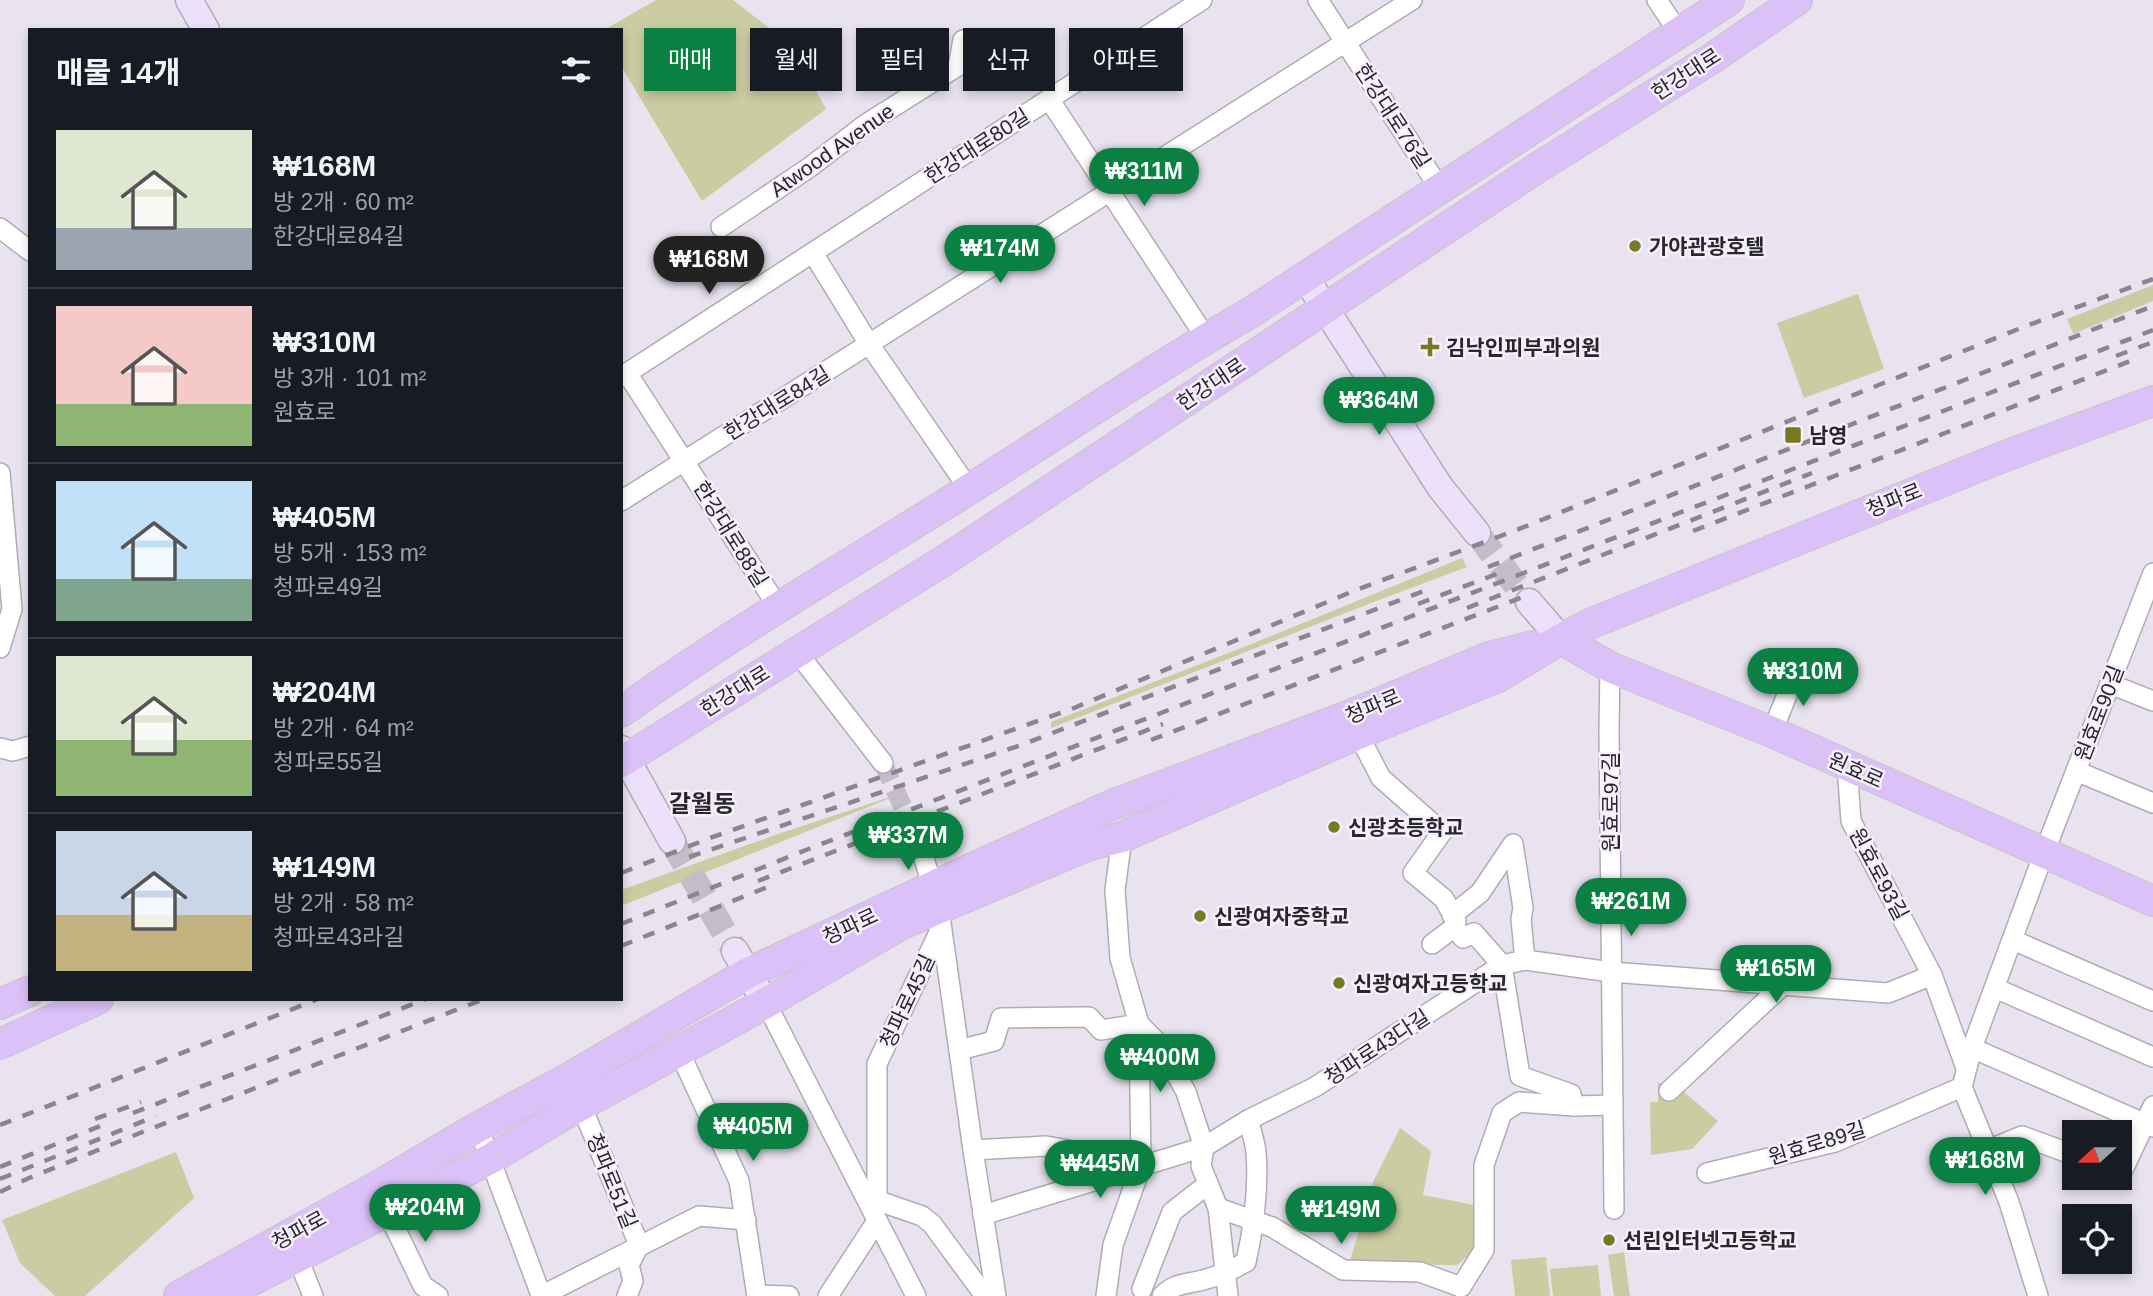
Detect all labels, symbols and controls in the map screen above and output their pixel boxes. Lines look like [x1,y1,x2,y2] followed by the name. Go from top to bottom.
[644,28,736,91] chip: 매매
[750,28,842,91] chip: 월세
[856,28,949,91] chip: 필터
[963,28,1055,91] chip: 신규
[1069,28,1183,91] chip: 아파트
[1647,43,1725,105] street label: 한강대로
[557,51,595,89] icon: filters
[56,56,181,89] text: 매물 14개
[1351,59,1435,173] street label: 한강대로76길
[766,99,898,201] street label: Atwood Avenue
[920,104,1034,188] street label: 한강대로80길
[1095,148,1193,208] pin: ₩311M
[273,149,376,182] text: ₩168M
[112,158,196,242] icon: home
[1105,158,1183,184] text: ₩311M
[273,189,414,215] text: 방 2개 · 60 m²
[273,223,404,249] text: 한강대로84길
[951,226,1049,285] pin: ₩174M
[960,235,1040,261] text: ₩174M
[1649,235,1765,258] place label: 가야관광호텔
[660,236,758,296] pin: ₩168M
[1627,238,1643,254] marker: 가야관광호텔
[669,246,749,272] text: ₩168M
[273,325,376,358] text: ₩310M
[112,334,196,418] icon: home
[1446,336,1601,359] place label: 김낙인피부과의원
[1420,337,1440,357] marker: 김낙인피부과의원
[1173,353,1249,415] street label: 한강대로
[720,361,834,445] street label: 한강대로84길
[273,365,427,391] text: 방 3개 · 101 m²
[1330,378,1428,437] pin: ₩364M
[1339,387,1419,413] text: ₩364M
[273,399,336,425] text: 원효로
[1809,424,1848,447] place label: 남영
[1783,425,1803,445] marker: 남영
[689,477,773,591] street label: 한강대로88길
[1863,478,1925,522] street label: 청파로
[273,500,376,533] text: ₩405M
[112,509,196,593] icon: home
[273,540,427,566] text: 방 5개 · 153 m²
[273,574,383,600] text: 청파로49길
[1754,648,1852,708] pin: ₩310M
[1763,658,1843,684] text: ₩310M
[696,661,774,721] street label: 한강대로
[2070,662,2128,764] street label: 원효로90길
[273,675,376,708] text: ₩204M
[112,684,196,768] icon: home
[1342,684,1404,728] street label: 청파로
[273,715,414,741] text: 방 2개 · 64 m²
[1825,748,1887,792] street label: 원효로
[273,749,383,775] text: 청파로55길
[1599,752,1622,852] street label: 원효로97길
[669,790,735,817] district label: 갈월동
[859,812,957,872] pin: ₩337M
[1348,816,1464,839] place label: 신광초등학교
[1326,819,1342,835] marker: 신광초등학교
[868,822,948,848] text: ₩337M
[1845,824,1913,924] street label: 원효로93길
[273,850,376,883] text: ₩149M
[112,859,196,943] icon: home
[1582,878,1680,938] pin: ₩261M
[1591,888,1671,914] text: ₩261M
[273,890,414,916] text: 방 2개 · 58 m²
[819,903,881,949] street label: 청파로
[1214,905,1349,928] place label: 신광여자중학교
[1192,908,1208,924] marker: 신광여자중학교
[273,924,404,950] text: 청파로43라길
[1727,946,1825,1005] pin: ₩165M
[875,951,939,1051] street label: 청파로45길
[1736,955,1816,981] text: ₩165M
[1353,972,1508,995] place label: 신광여자고등학교
[1331,975,1347,991] marker: 신광여자고등학교
[1320,1005,1434,1089] street label: 청파로43다길
[1111,1034,1209,1094] pin: ₩400M
[1120,1044,1200,1070] text: ₩400M
[704,1104,802,1163] pin: ₩405M
[713,1113,793,1139] text: ₩405M
[1766,1117,1868,1169] street label: 원효로89길
[2062,1120,2132,1190] north arrow
[2062,1120,2132,1274] map controls
[582,1130,642,1232] street label: 청파로51길
[1936,1138,2034,1197] pin: ₩168M
[1051,1140,1149,1200] pin: ₩445M
[1945,1147,2025,1173] text: ₩168M
[1060,1150,1140,1176] text: ₩445M
[376,1184,474,1244] pin: ₩204M
[1292,1186,1390,1246] pin: ₩149M
[385,1194,465,1220] text: ₩204M
[1301,1196,1381,1222] text: ₩149M
[2062,1204,2132,1274] button: locate
[268,1206,330,1254] street label: 청파로
[1623,1229,1797,1252] place label: 선린인터넷고등학교
[1601,1232,1617,1248] marker: 선린인터넷고등학교

